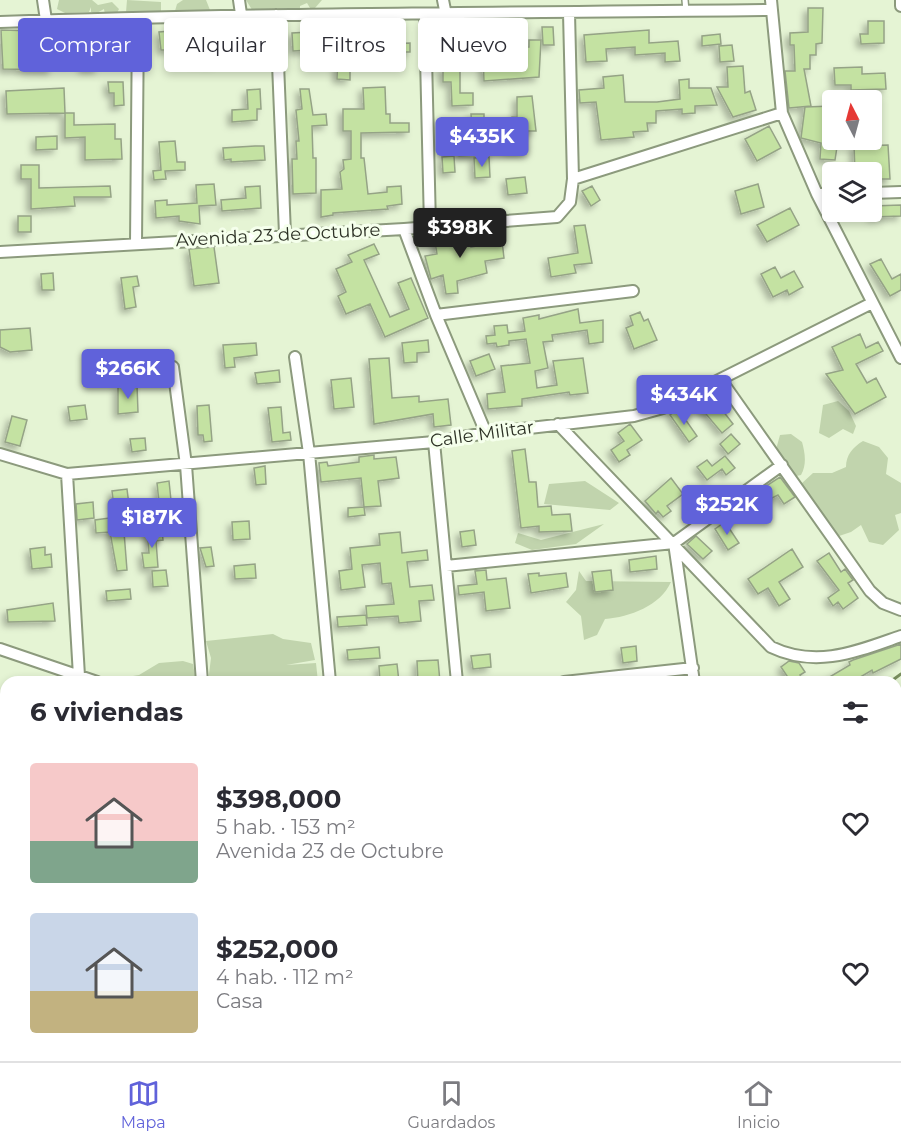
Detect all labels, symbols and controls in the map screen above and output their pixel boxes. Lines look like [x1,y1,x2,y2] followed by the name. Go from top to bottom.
[18,18,152,72] chip: Comprar
[164,18,288,72] chip: Alquilar
[300,18,406,72] chip: Filtros
[418,18,528,72] chip: Nuevo
[822,90,882,150] north arrow
[822,90,882,222] map controls
[440,117,524,168] pin: $435K
[450,124,514,148] text: $435K
[822,162,882,222] button: layers
[418,208,502,259] pin: $398K
[427,215,493,239] text: $398K
[175,219,381,251] street label: Avenida 23 de Octubre
[86,349,170,400] pin: $266K
[96,356,160,380] text: $266K
[642,375,726,426] pin: $434K
[650,382,718,406] text: $434K
[429,416,535,452] street label: Calle Militar
[685,485,769,536] pin: $252K
[696,492,758,516] text: $252K
[110,498,194,549] pin: $187K
[122,505,182,529] text: $187K
[30,696,183,728] text: 6 viviendas
[839,696,872,729] icon: filters
[216,783,341,815] text: $398,000
[78,787,150,859] icon: home
[839,807,872,840] icon: heart
[216,815,356,839] text: 5 hab. · 153 m²
[216,839,444,863] text: Avenida 23 de Octubre
[216,933,338,965] text: $252,000
[78,937,150,1009] icon: home
[839,957,872,990] icon: heart
[216,965,354,989] text: 4 hab. · 112 m²
[216,989,263,1013] text: Casa
[121,1077,166,1132] tab: Mapa
[408,1077,495,1132] tab: Guardados
[737,1077,780,1132] tab: Inicio

